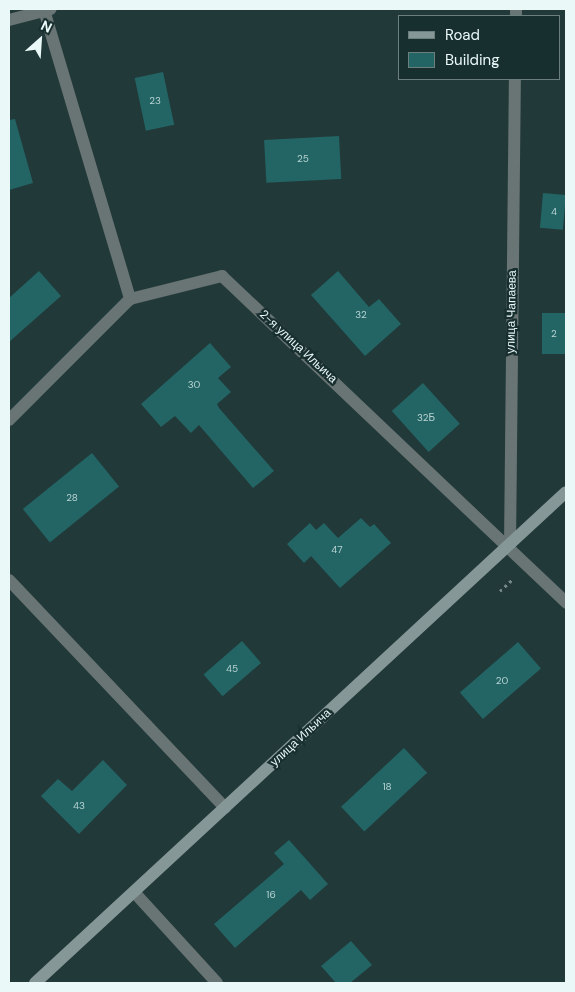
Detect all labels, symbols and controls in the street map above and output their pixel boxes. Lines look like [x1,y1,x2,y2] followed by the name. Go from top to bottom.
[15,15,65,65] north arrow
[398,15,560,80] legend
[38,16,55,37] text: N
[445,25,480,45] text: Road
[445,50,500,70] text: Building
[149,95,161,107] house number: 23
[297,153,309,165] house number: 25
[551,206,557,218] house number: 4
[504,270,520,354] street label: улица Чапаева
[256,307,340,387] street label: 2-я улица Ильича
[355,309,367,321] house number: 32
[551,328,557,340] house number: 2
[188,379,200,391] house number: 30
[417,412,435,424] house number: 32Б
[66,492,78,504] house number: 28
[331,544,343,556] house number: 47
[226,663,238,675] house number: 45
[496,675,508,687] house number: 20
[268,706,334,770] street label: улица Ильича
[382,781,392,793] house number: 18
[73,800,85,812] house number: 43
[266,889,276,901] house number: 16

